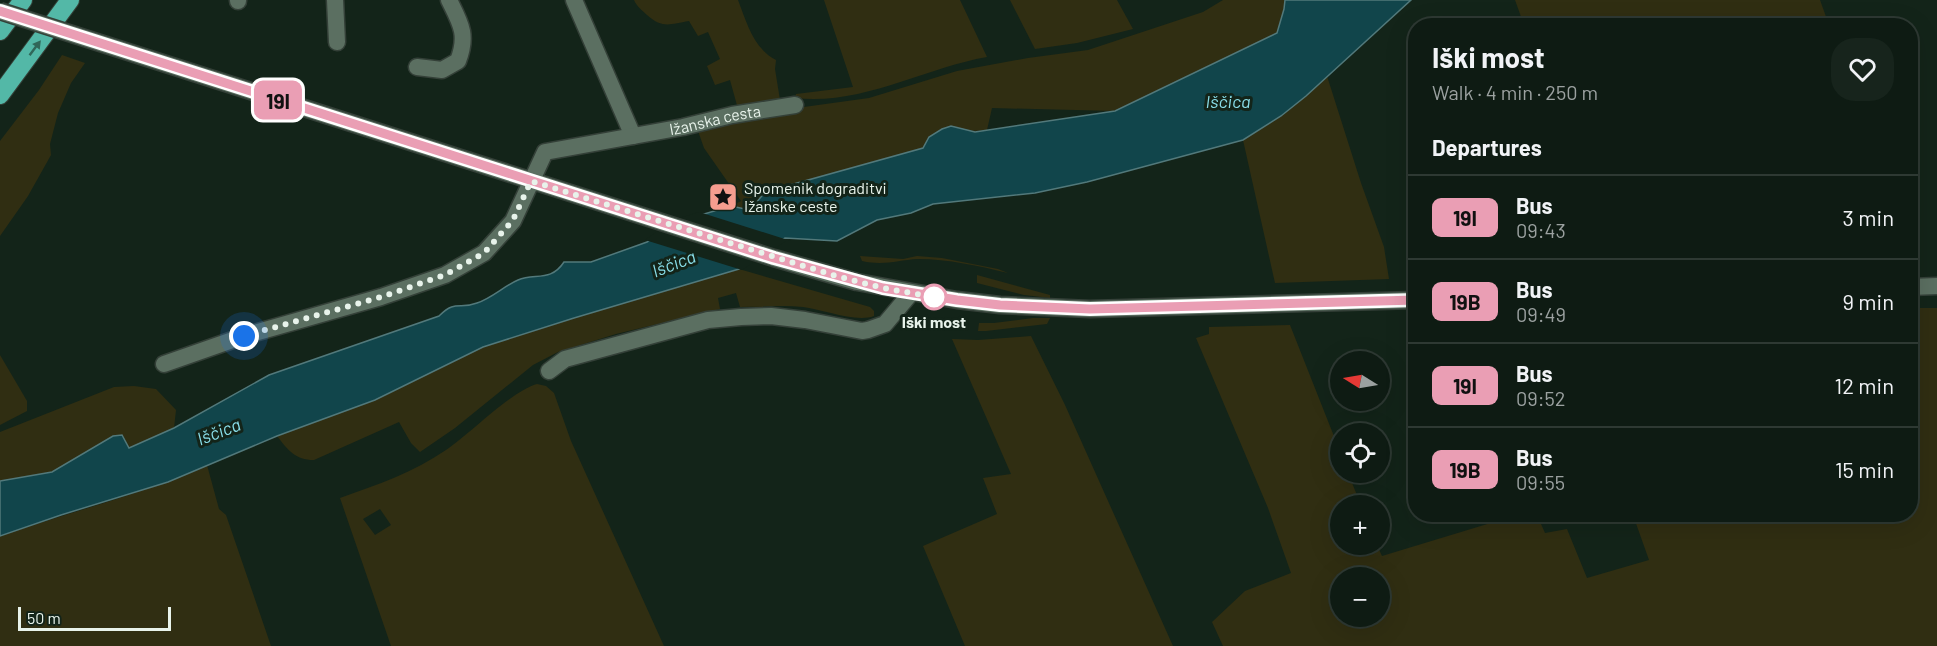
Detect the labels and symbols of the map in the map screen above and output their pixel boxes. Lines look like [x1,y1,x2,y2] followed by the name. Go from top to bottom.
[29,40,41,56] one-way arrow
[244,80,312,120] line badge: 19I
[1205,90,1251,112] water label: Iščica
[668,101,762,138] street label: Ižanska cesta
[744,178,887,215] place label: Spomenik dograditvi Ižanske ceste
[707,181,739,213] place icon: Spomenik dograditvi Ižanske ceste
[649,245,699,281] water label: Iščica
[921,284,947,310] marker: Iški most
[902,312,966,331] place label: Iški most
[229,321,259,351] your location
[1330,351,1390,411] north arrow
[194,413,244,449] water label: Iščica
[18,604,171,632] scale bar

